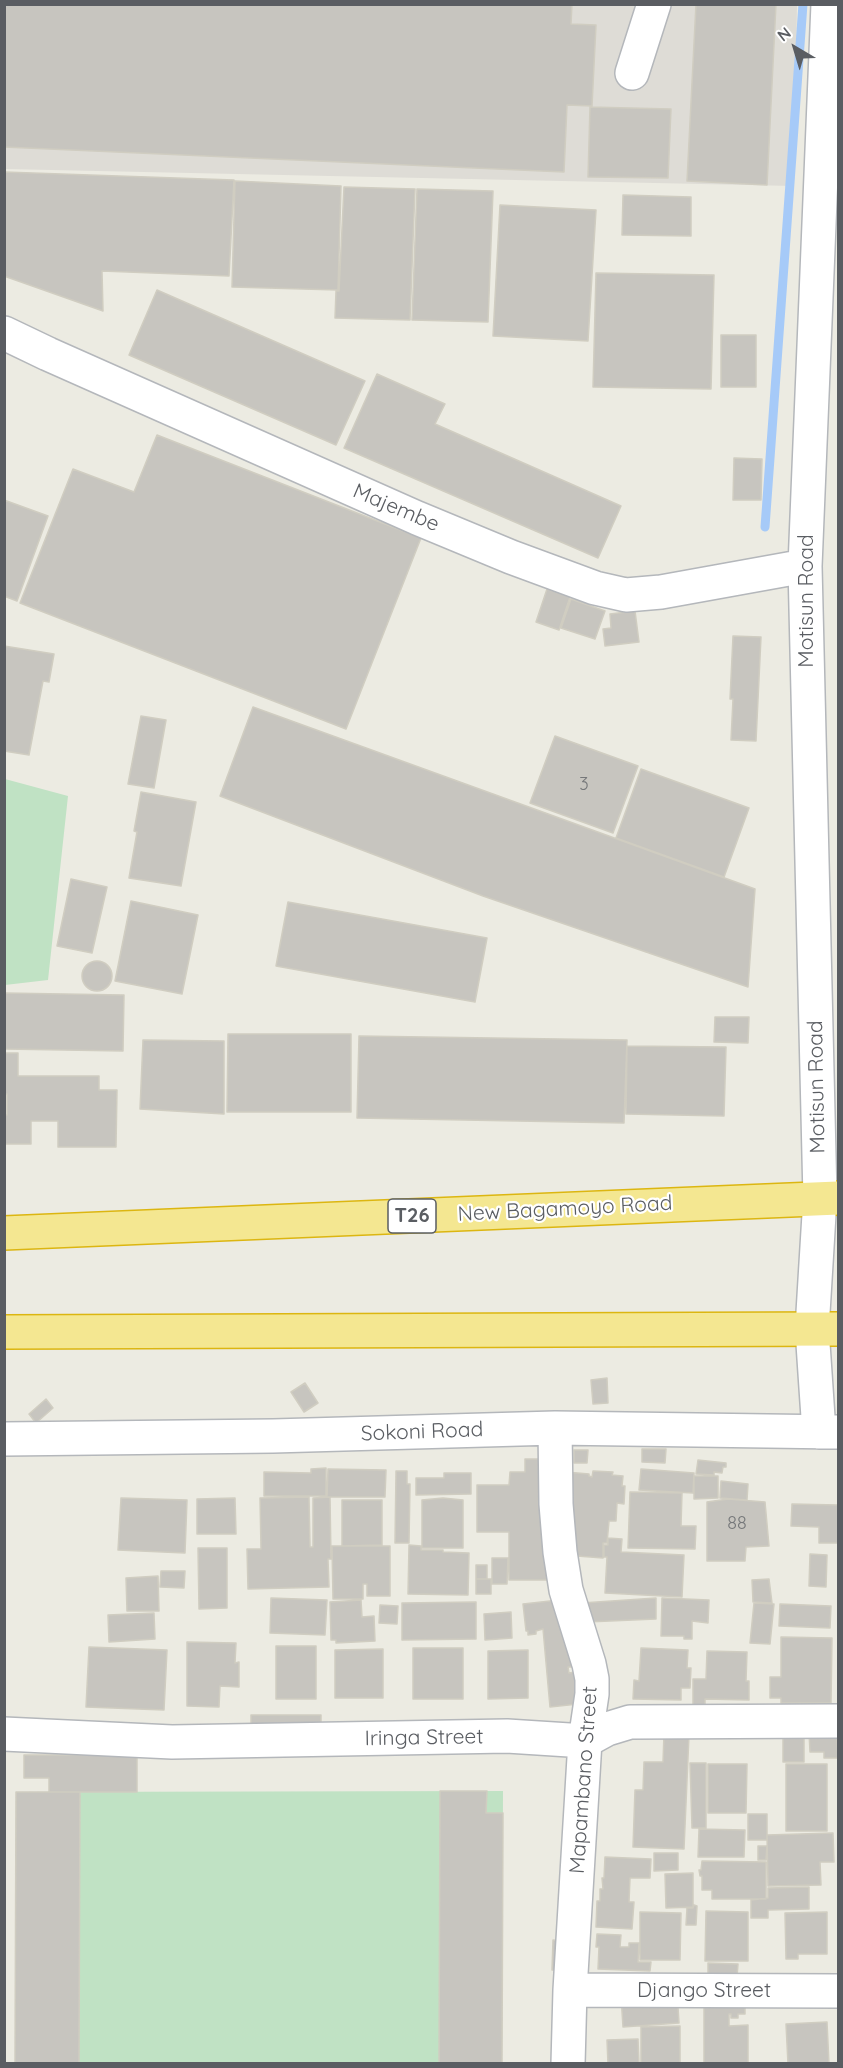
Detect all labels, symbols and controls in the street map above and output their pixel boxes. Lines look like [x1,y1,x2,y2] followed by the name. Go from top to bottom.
[765,18,825,78] north arrow
[773,22,795,45] text: N
[349,479,443,537] street label: Majembe
[794,534,820,668] street label: Motisun Road
[579,774,589,796] house number: 3
[803,1020,831,1154] street label: Motisun Road
[457,1191,673,1227] street label: New Bagamoyo Road
[388,1199,436,1233] road number: T26
[360,1417,484,1447] street label: Sokoni Road
[727,1513,747,1535] house number: 88
[565,1685,603,1875] street label: Mapambano Street
[364,1724,484,1752] street label: Iringa Street
[637,1978,771,2004] street label: Django Street

